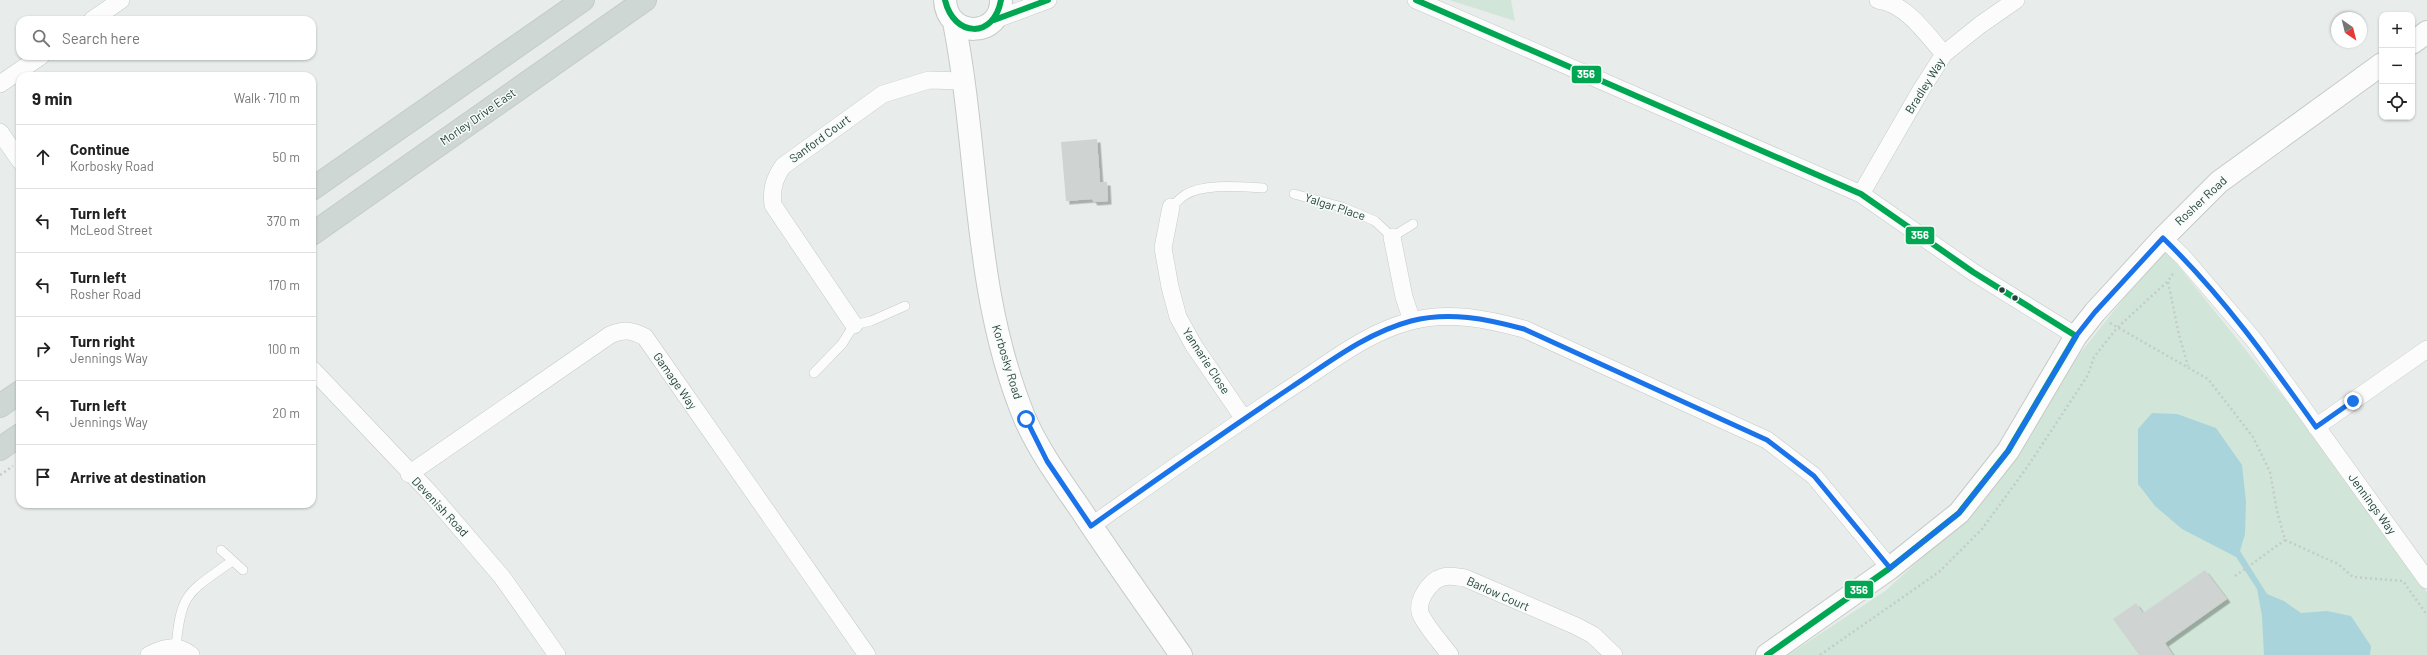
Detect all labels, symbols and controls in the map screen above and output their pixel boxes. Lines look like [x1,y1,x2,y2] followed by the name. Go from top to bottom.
[2331,12,2367,48] north arrow
[2379,12,2415,120] map controls
[2379,12,2415,48] button: +
[16,16,316,60] search box
[30,27,52,49] icon: search
[62,29,140,47] text: Search here
[2379,48,2415,84] button: −
[1902,55,1947,116] street label: Bradley Way
[1571,65,1602,84] line badge: 356
[1577,67,1595,80] text: 356
[2379,84,2415,120] button: locate
[437,85,518,147] street label: Morley Drive East
[32,88,72,108] text: 9 min
[234,90,300,106] text: Walk · 710 m
[786,111,853,165] street label: Sanford Court
[70,140,130,158] text: Continue
[32,146,54,168] icon: ahead
[273,149,300,165] text: 50 m
[70,158,154,174] text: Korbosky Road
[2172,173,2229,228] street label: Rosher Road
[1303,190,1367,222] street label: Yalgar Place
[70,204,126,222] text: Turn left
[32,210,54,232] icon: left
[266,213,300,229] text: 370 m
[70,222,153,238] text: McLeod Street
[1905,226,1935,245] line badge: 356
[1911,228,1929,241] text: 356
[70,268,126,286] text: Turn left
[32,274,54,296] icon: left
[269,277,300,293] text: 170 m
[1997,285,2007,295] unlabelled marker
[70,286,141,302] text: Rosher Road
[2010,293,2020,303] unlabelled marker
[990,323,1026,401] street label: Korbosky Road
[1180,325,1234,396] street label: Yannarie Close
[70,332,135,350] text: Turn right
[32,338,54,360] icon: right
[267,341,300,357] text: 100 m
[651,349,701,412] street label: Gamage Way
[70,350,148,366] text: Jennings Way
[2344,392,2362,410] route end
[70,396,126,414] text: Turn left
[32,402,54,424] icon: left
[272,405,300,421] text: 20 m
[1017,410,1035,428] route start
[70,414,148,430] text: Jennings Way
[32,466,54,488] icon: arrive
[70,468,206,486] text: Arrive at destination
[2346,470,2400,537] street label: Jennings Way
[410,474,472,539] street label: Devenish Road
[1465,573,1532,613] street label: Barlow Court
[1844,580,1874,599] line badge: 356
[1850,583,1868,596] text: 356

